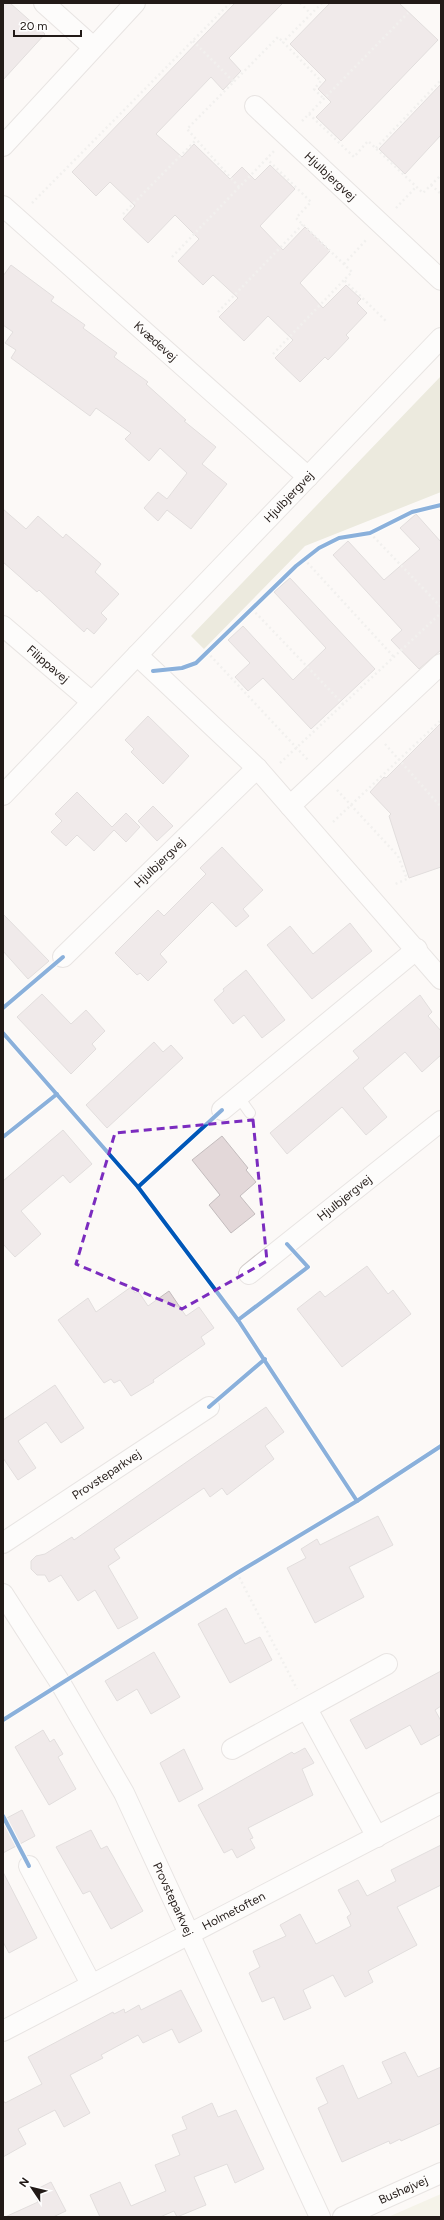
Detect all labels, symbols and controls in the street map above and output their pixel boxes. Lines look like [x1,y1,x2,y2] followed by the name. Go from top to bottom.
[14,12,81,38] scale bar
[20,19,48,33] text: 20 m
[302,149,359,204] street label: Hjulbjergvej
[131,319,180,364] street label: Kvædevej
[261,468,316,525] street label: Hjulbjergvej
[24,642,72,686] street label: Filippavej
[131,835,188,891] street label: Hjulbjergvej
[314,1172,374,1224] street label: Hjulbjergvej
[69,1447,144,1502] street label: Provsteparkvej
[150,1860,196,1938] street label: Provsteparkvej
[200,1889,268,1933] street label: Holmetoften
[12,2168,52,2208] north arrow
[376,2173,430,2207] street label: Bushøjvej
[16,2175,32,2190] text: N

